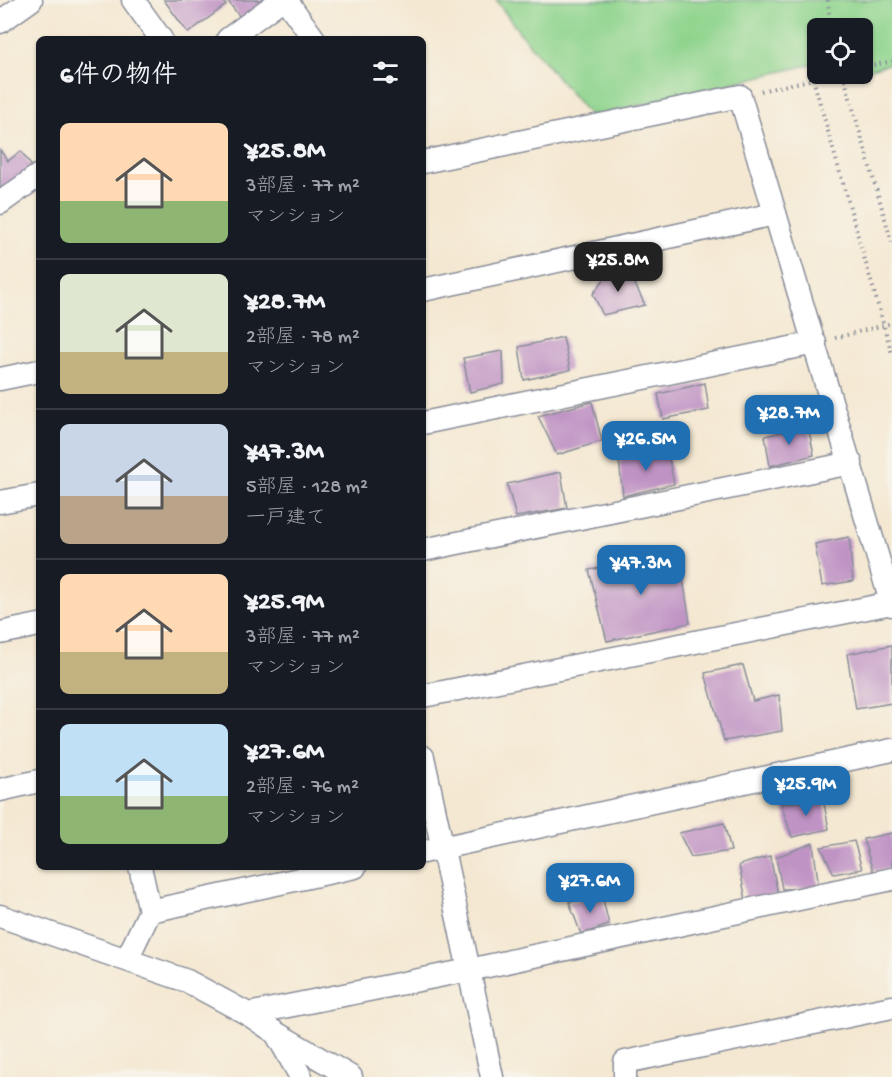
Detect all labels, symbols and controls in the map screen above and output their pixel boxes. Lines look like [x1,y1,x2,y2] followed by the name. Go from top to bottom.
[807,18,873,84] map controls
[807,18,873,84] button: locate
[369,56,402,89] icon: filters
[60,62,177,93] text: 6件の物件
[246,137,325,168] text: ¥25.8M
[108,147,180,219] icon: home
[246,176,360,199] text: 3部屋 · 77 m²
[246,207,345,230] text: マンション
[569,242,667,293] pin: ¥25.8M
[588,250,648,273] text: ¥25.8M
[246,288,325,319] text: ¥28.7M
[108,298,180,370] icon: home
[246,327,360,350] text: 2部屋 · 78 m²
[246,358,345,381] text: マンション
[740,395,838,446] pin: ¥28.7M
[759,403,819,426] text: ¥28.7M
[597,421,695,472] pin: ¥26.5M
[616,429,676,452] text: ¥26.5M
[246,438,324,469] text: ¥47.3M
[108,448,180,520] icon: home
[246,477,368,500] text: 5部屋 · 128 m²
[246,508,326,531] text: 一戸建て
[592,545,690,596] pin: ¥47.3M
[611,553,671,576] text: ¥47.3M
[246,588,324,619] text: ¥25.9M
[108,598,180,670] icon: home
[246,627,360,650] text: 3部屋 · 77 m²
[246,658,345,681] text: マンション
[246,738,324,769] text: ¥27.6M
[108,748,180,820] icon: home
[757,766,855,817] pin: ¥25.9M
[776,774,836,797] text: ¥25.9M
[246,777,359,800] text: 2部屋 · 76 m²
[246,808,345,831] text: マンション
[541,863,639,914] pin: ¥27.6M
[560,871,620,894] text: ¥27.6M

